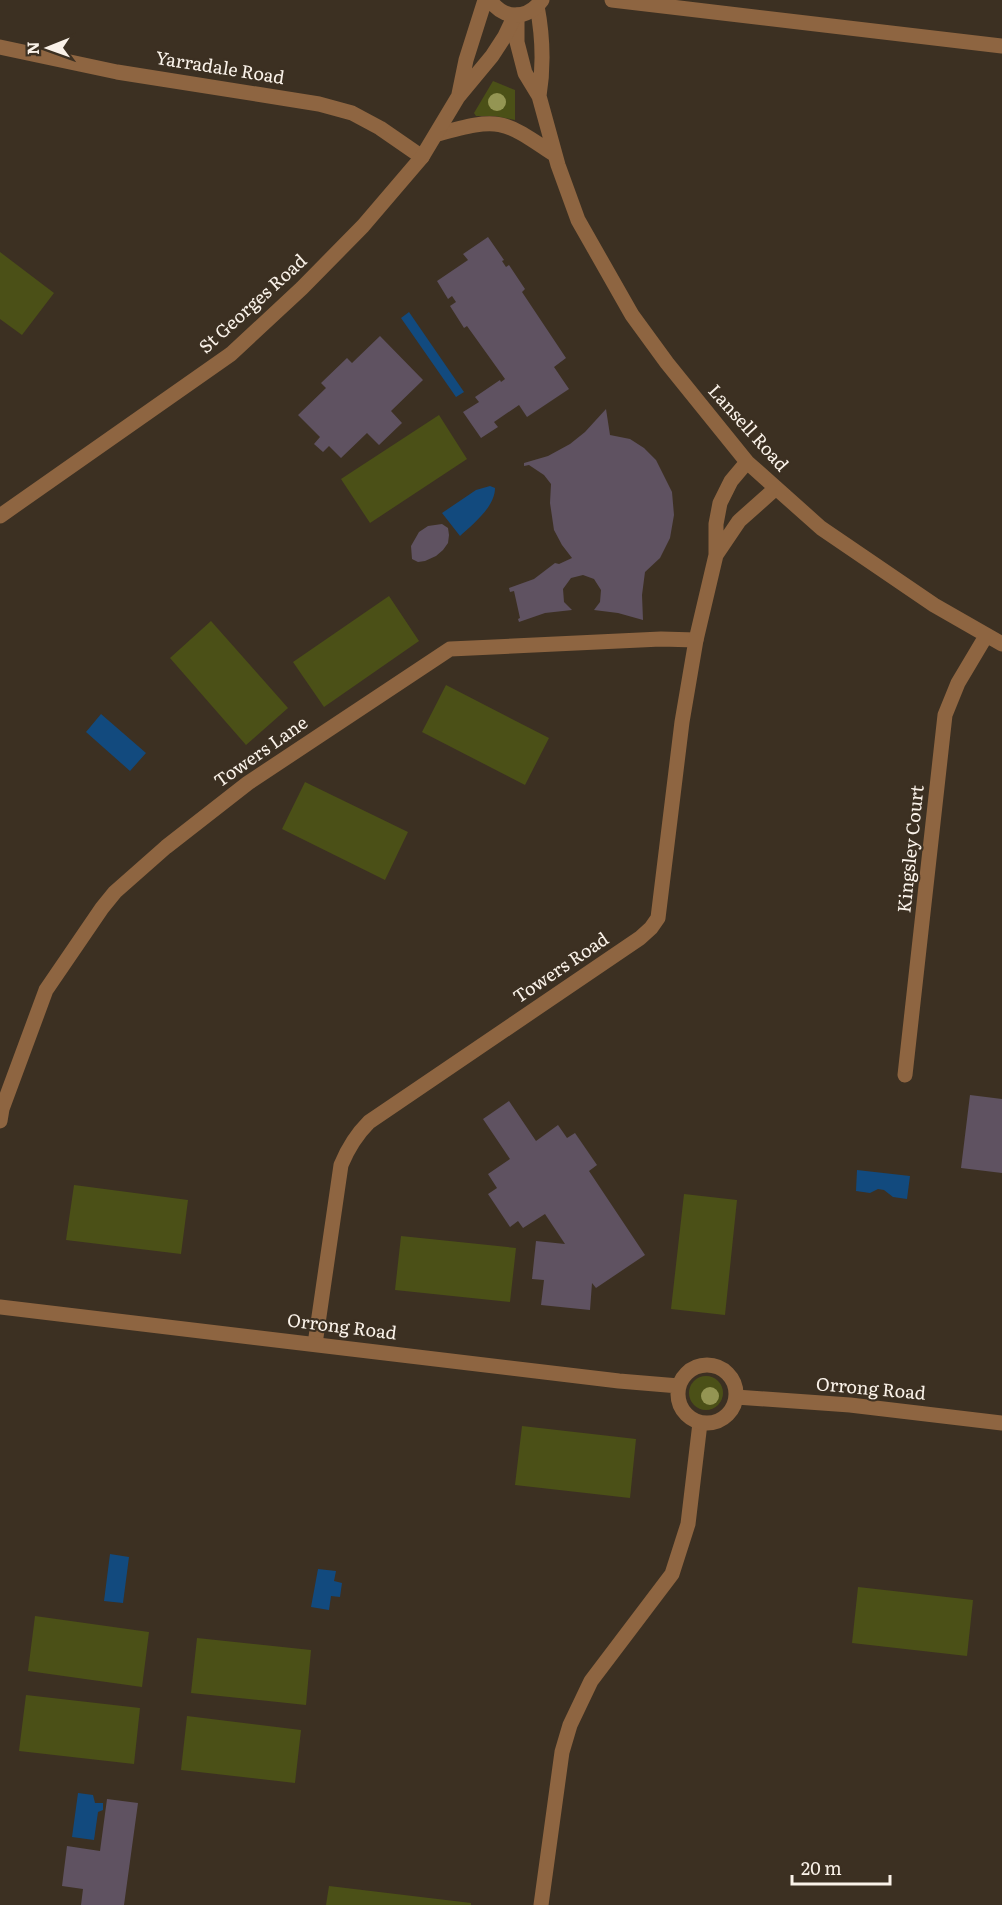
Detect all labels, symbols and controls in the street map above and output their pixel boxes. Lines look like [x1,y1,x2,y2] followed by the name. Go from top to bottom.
[18,18,78,78] north arrow
[20,41,44,55] text: N
[154,43,287,90] street label: Yarradale Road
[192,247,312,359] street label: St Georges Road
[703,377,796,477] street label: Lansell Road
[208,708,313,793] street label: Towers Lane
[889,783,930,914] street label: Kingsley Court
[507,925,614,1009] street label: Towers Road
[286,1305,398,1346] street label: Orrong Road
[815,1369,927,1406] street label: Orrong Road
[792,1848,890,1886] scale bar
[801,1854,842,1881] text: 20 m

